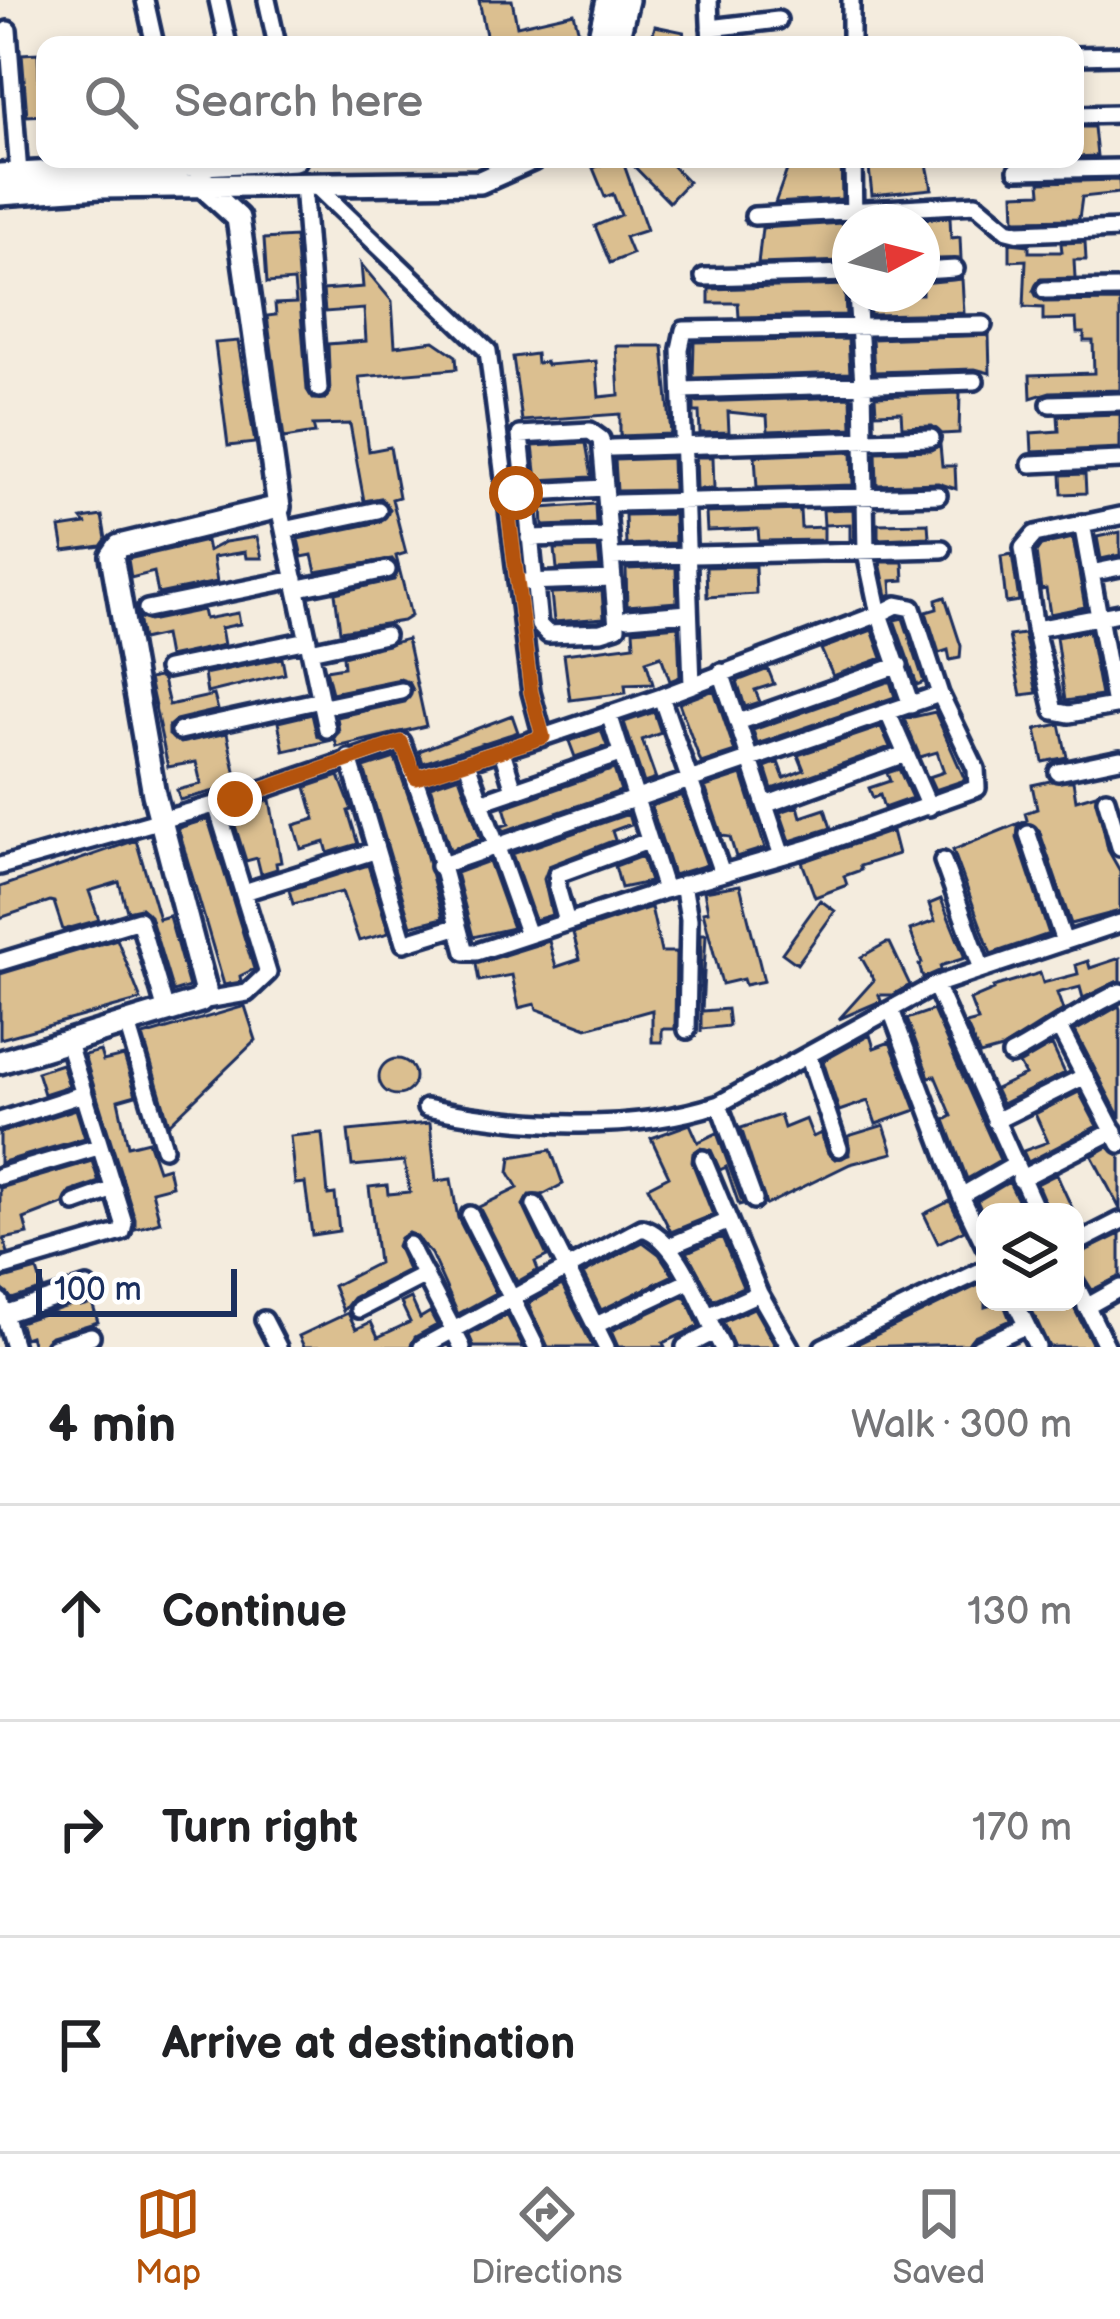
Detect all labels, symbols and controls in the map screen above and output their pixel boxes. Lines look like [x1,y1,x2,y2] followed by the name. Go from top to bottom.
[36,36,1084,168] search box
[78,69,144,135] icon: search
[174,75,423,130] text: Search here
[832,204,940,312] north arrow
[489,466,543,520] route start
[208,772,262,826] route end
[976,1203,1084,1311] map controls
[976,1203,1084,1311] button: layers
[36,1263,237,1316] scale bar
[54,1270,142,1310] text: 100 m
[48,1395,176,1456] text: 4 min
[851,1402,1072,1449] text: Walk · 300 m
[48,1580,114,1646] icon: ahead
[162,1585,347,1640] text: Continue
[967,1589,1072,1636] text: 130 m
[48,1796,114,1862] icon: right
[162,1801,358,1856] text: Turn right
[972,1805,1072,1852] text: 170 m
[48,2012,114,2078] icon: arrive
[162,2017,575,2072] text: Arrive at destination
[135,2181,201,2293] tab: Map
[471,2181,623,2293] tab: Directions
[892,2181,985,2293] tab: Saved

